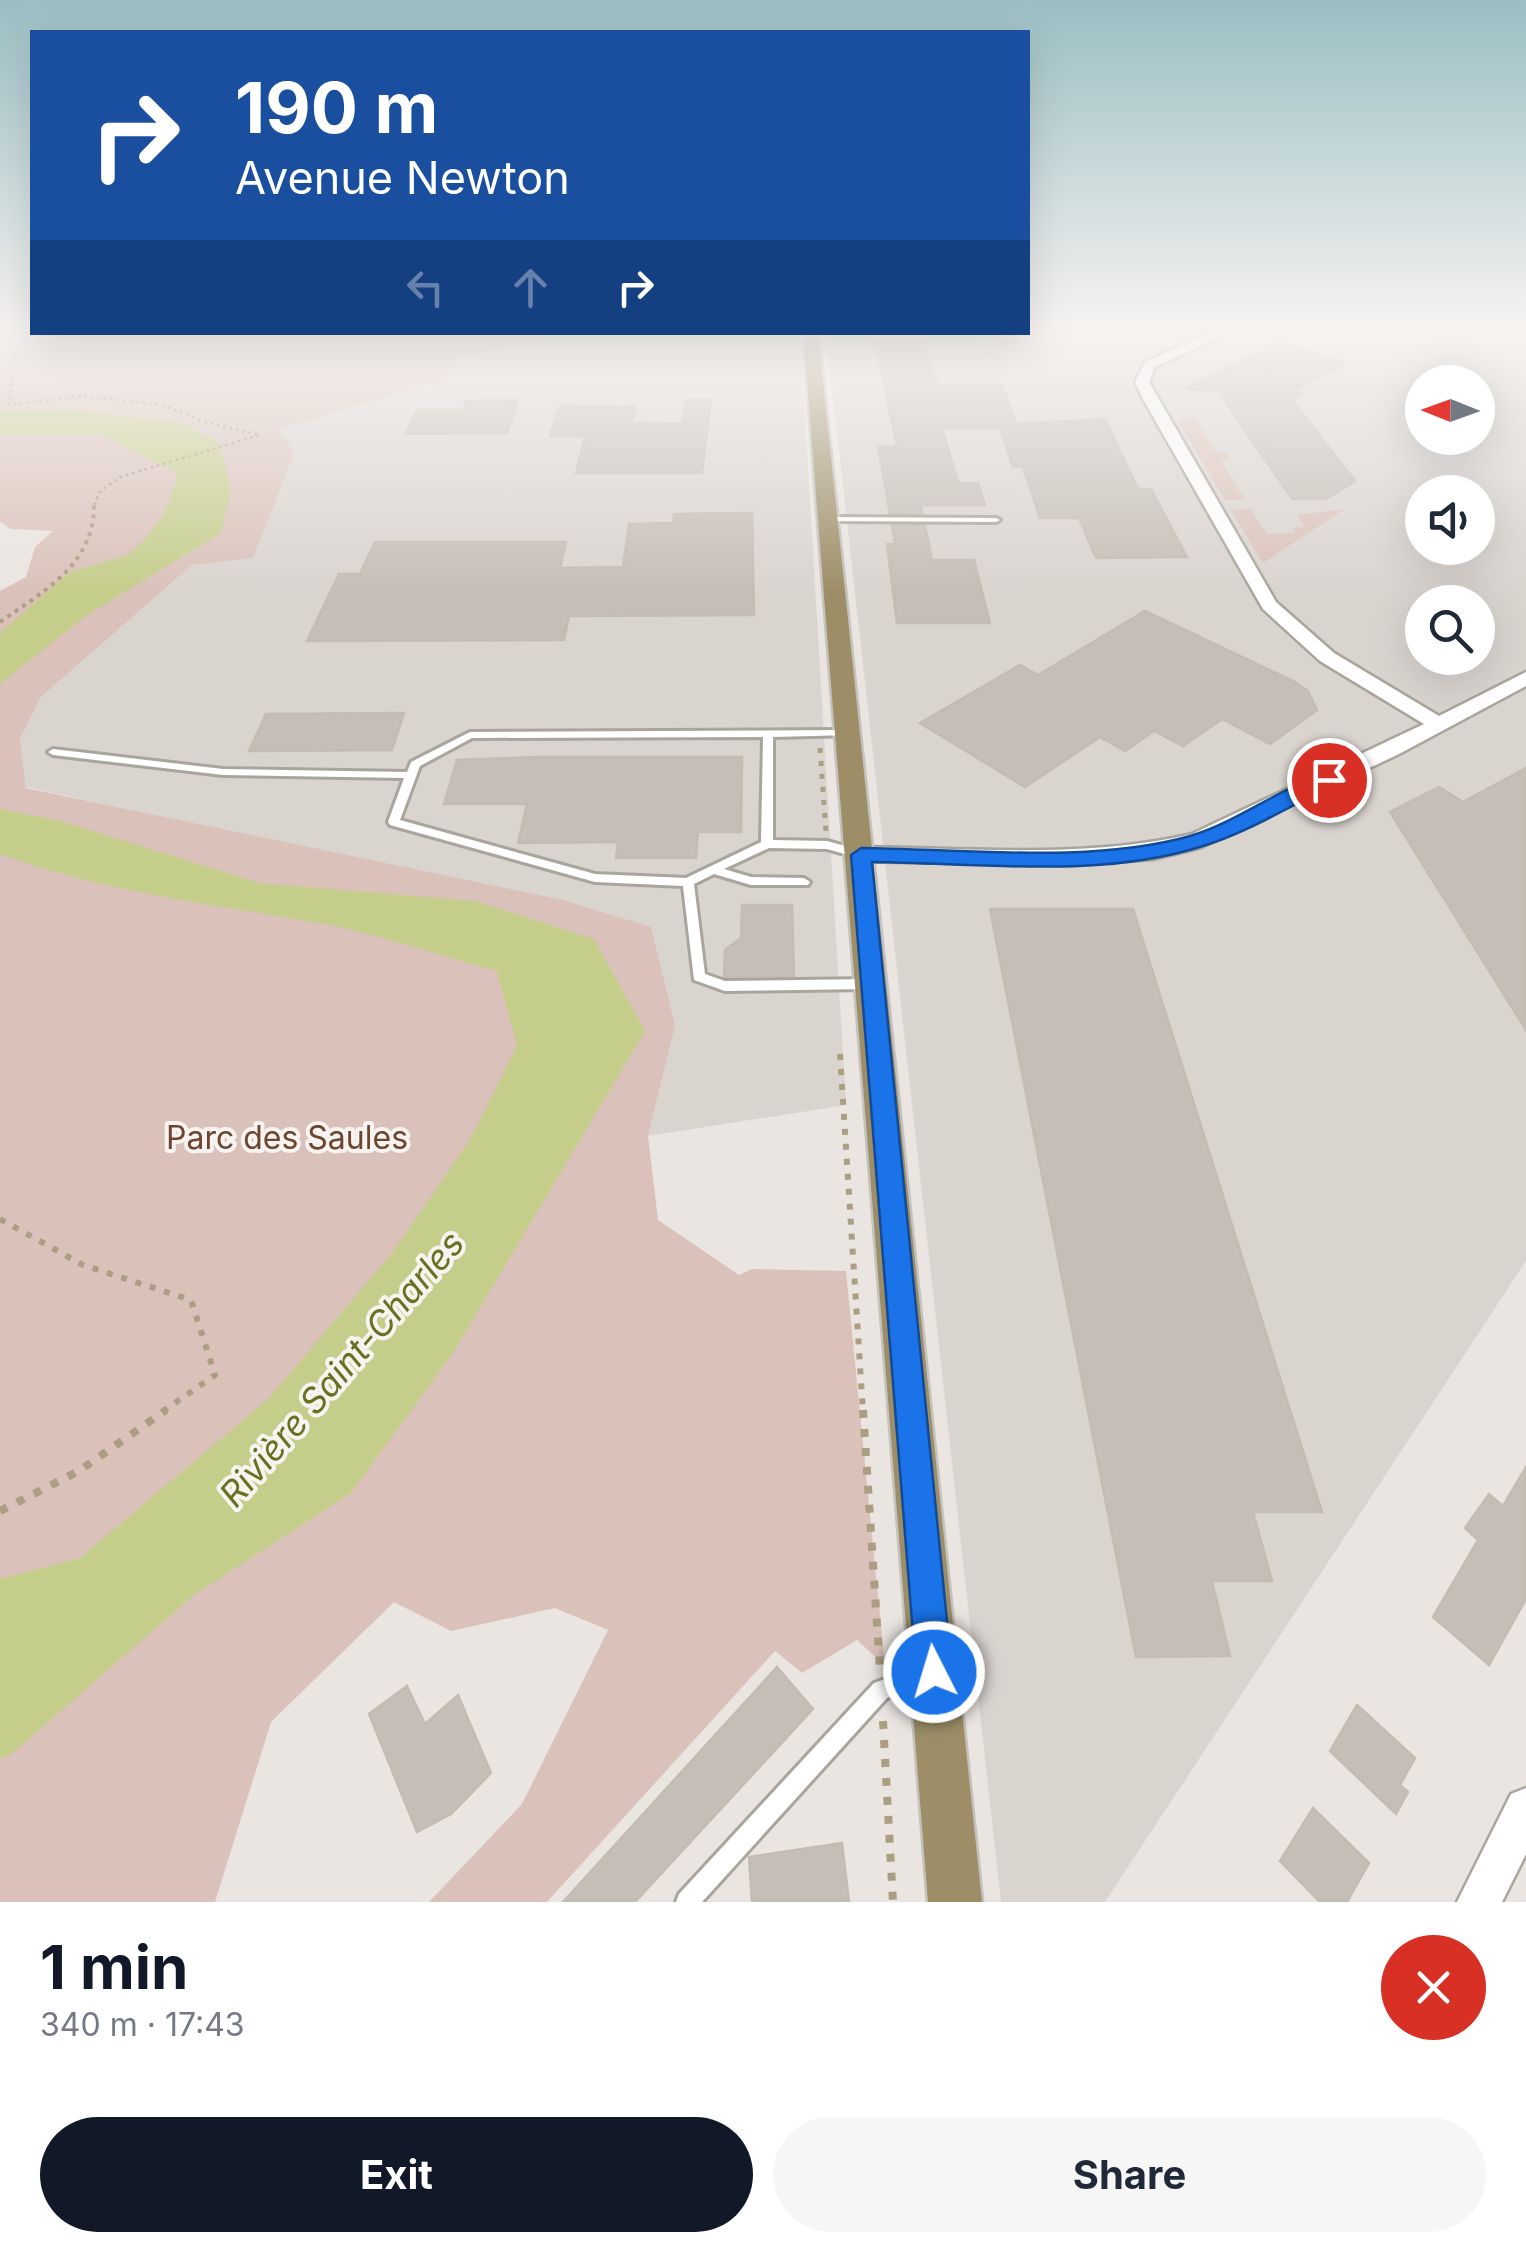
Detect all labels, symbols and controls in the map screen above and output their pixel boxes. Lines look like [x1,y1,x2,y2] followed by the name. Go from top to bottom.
[235,65,438,150] text: 190 m
[70,70,200,200] icon: right
[235,150,570,205] text: Avenue Newton
[398,260,453,315] icon: left
[503,260,558,315] icon: ahead
[608,260,663,315] icon: right
[1405,365,1495,455] north arrow
[1405,365,1495,675] map controls
[1405,475,1495,565] button: sound
[1405,585,1495,675] button: search
[1287,738,1372,823] pin
[1302,753,1357,808] icon: arrive
[166,1118,408,1157] park label: Parc des Saules
[210,1222,472,1514] water label: Rivière Saint-Charles
[882,1620,986,1724] position arrow
[40,1931,188,2003] text: 1 min
[1381,1935,1486,2040] button: close
[40,2005,245,2044] text: 340 m · 17:43
[40,2117,753,2232] button: Exit
[773,2117,1486,2232] button: Share

